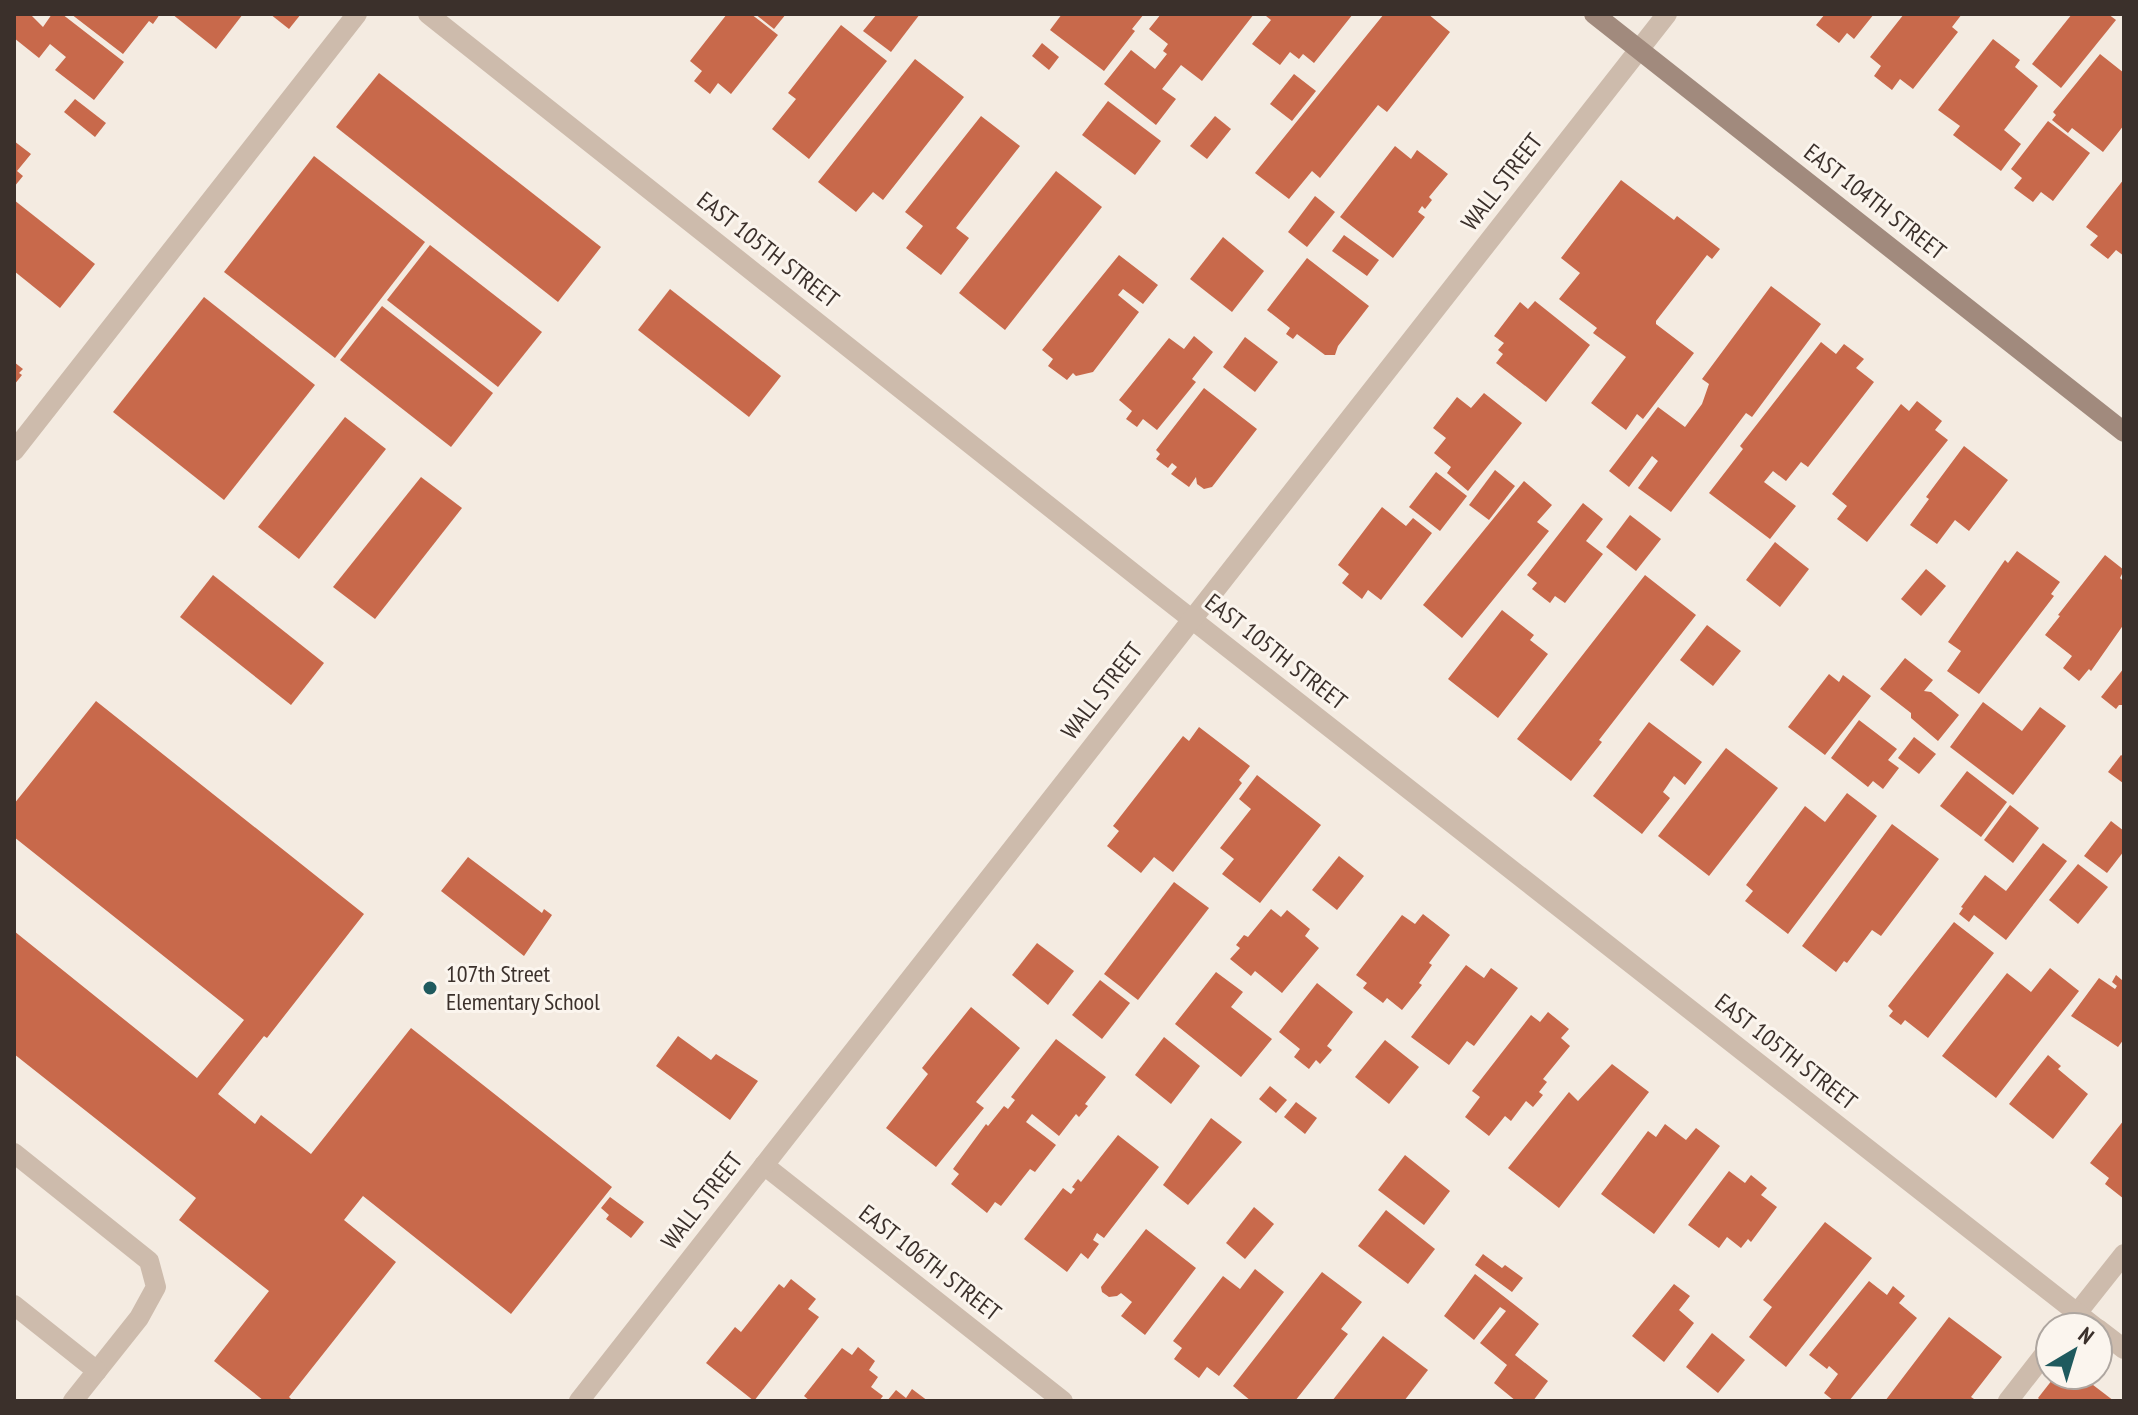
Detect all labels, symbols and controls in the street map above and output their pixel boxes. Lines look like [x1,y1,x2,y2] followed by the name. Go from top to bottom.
[1454,127,1549,237] street label: WALL STREET
[1798,136,1953,267] street label: EAST 104TH STREET
[691,184,846,315] street label: EAST 105TH STREET
[1199,586,1354,717] street label: EAST 105TH STREET
[1054,636,1149,746] street label: WALL STREET
[446,958,600,1017] place label: 107th Street Elementary School
[421,979,439,997] marker: 107th Street Elementary School
[1709,986,1864,1117] street label: EAST 105TH STREET
[654,1146,749,1256] street label: WALL STREET
[853,1197,1008,1328] street label: EAST 106TH STREET
[2034,1311,2114,1391] north arrow
[2073,1321,2100,1350] text: N

